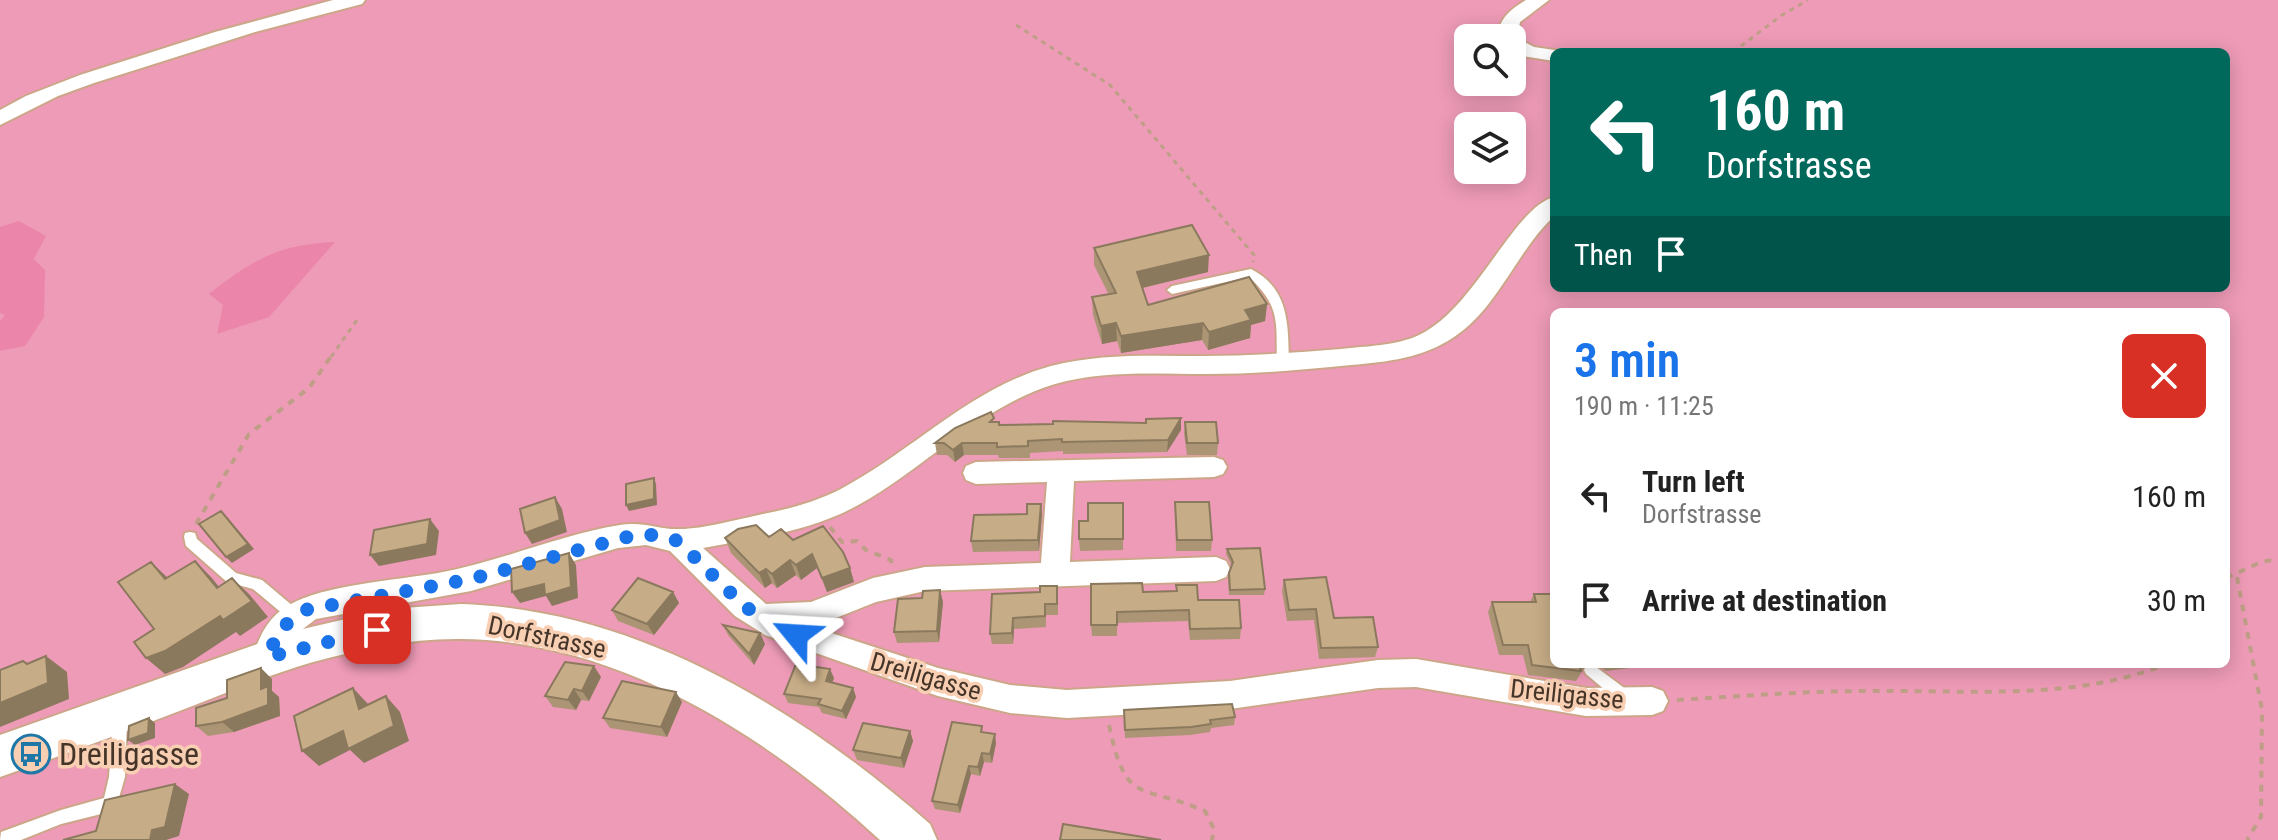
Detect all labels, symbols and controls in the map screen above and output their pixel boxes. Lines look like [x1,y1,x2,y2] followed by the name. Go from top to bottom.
[1454,24,1526,184] map controls
[1454,24,1526,96] button: search
[1706,78,1845,144] text: 160 m
[1574,80,1678,184] icon: left
[1454,112,1526,184] button: layers
[1706,145,1872,187] text: Dorfstrasse
[1649,232,1693,276] icon: arrive
[1574,237,1633,272] text: Then
[1574,332,1680,389] text: 3 min
[2122,334,2206,418] button: close
[1574,391,1714,421] text: 190 m · 11:25
[1642,464,1745,499] text: Turn left
[1574,474,1618,518] icon: left
[2132,479,2206,514] text: 160 m
[1642,499,1762,529] text: Dorfstrasse
[1574,578,1618,622] icon: arrive
[1642,583,1887,618] text: Arrive at destination
[2147,583,2206,618] text: 30 m
[754,593,838,677] position arrow
[343,596,411,664] pin
[355,608,399,652] icon: arrive
[485,610,609,664] street label: Dorfstrasse
[867,646,985,706] street label: Dreiligasse
[1509,673,1625,715] street label: Dreiligasse
[10,733,52,775] bus stop icon: Dreiligasse
[59,735,199,773] place label: Dreiligasse

